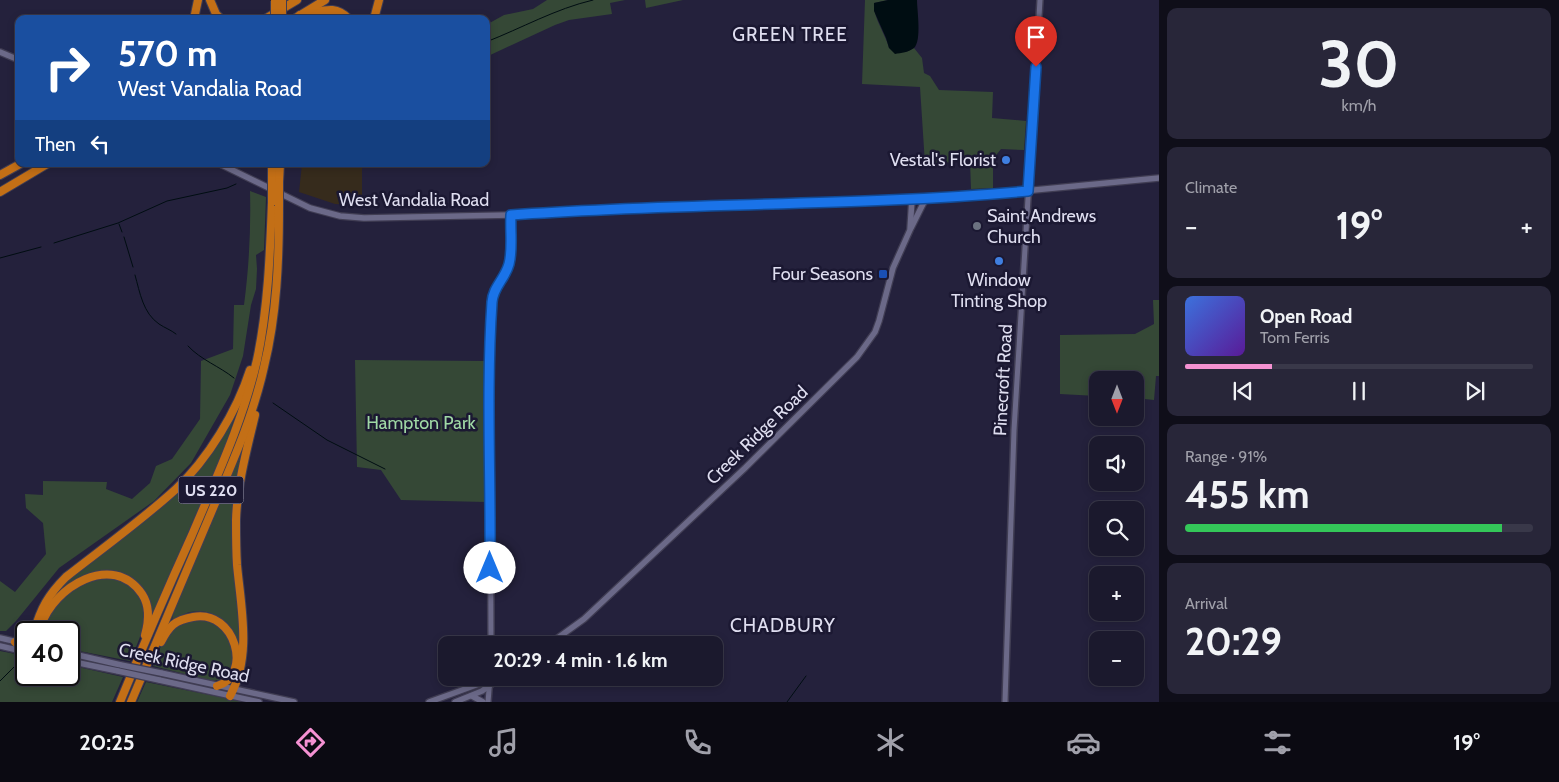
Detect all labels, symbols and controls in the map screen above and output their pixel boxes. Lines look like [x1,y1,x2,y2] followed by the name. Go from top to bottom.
[1015,16,1057,67] pin
[732,23,848,46] district label: GREEN TREE
[1022,23,1050,51] icon: arrive
[1319,24,1399,103] text: 30
[118,32,217,75] text: 570 m
[35,35,100,100] icon: right
[118,75,302,102] text: West Vandalia Road
[1341,96,1377,115] text: km/h
[86,130,114,158] icon: left
[35,133,76,156] text: Then
[890,149,996,171] place label: Vestal's Florist
[1000,154,1012,166] marker: Vestal's Florist
[1185,178,1237,197] text: Climate
[339,189,489,211] street label: West Vandalia Road
[1336,202,1382,249] text: 19°
[987,205,1096,248] place label: Saint Andrews Church
[1185,209,1197,243] text: −
[1521,209,1533,243] text: +
[971,220,983,232] marker: Saint Andrews Church
[993,255,1005,267] marker: Window Tinting Shop
[772,263,873,285] place label: Four Seasons
[877,268,889,280] marker: Four Seasons
[951,269,1047,312] place label: Window Tinting Shop
[1260,305,1352,328] text: Open Road
[989,324,1017,436] street label: Pinecroft Road
[1260,328,1330,347] text: Tom Ferris
[1089,371,1144,426] north arrow
[1089,371,1144,686] map controls
[1229,377,1257,405] icon: previous
[1345,377,1373,405] icon: pause
[1461,377,1489,405] icon: next
[702,381,812,489] street label: Creek Ridge Road
[366,412,477,434] park label: Hampton Park
[1089,436,1144,491] button: sound
[1185,447,1267,466] text: Range · 91%
[1185,471,1309,518] text: 455 km
[178,476,244,504] road number: US 220
[1089,501,1144,556] button: search
[463,541,515,593] position arrow
[1089,566,1144,621] button: +
[1185,594,1228,613] text: Arrival
[730,614,836,637] district label: CHADBURY
[1185,618,1282,665] text: 20:29
[15,621,80,686] speed limit sign: 40
[1089,631,1144,686] button: −
[117,638,251,688] street label: Creek Ridge Road
[494,649,667,672] text: 20:29 · 4 min · 1.6 km
[293,725,328,760] icon: directions
[486,725,521,760] icon: music
[680,725,715,760] icon: phone
[873,725,908,760] icon: climate
[1066,725,1101,760] icon: car
[1260,725,1295,760] icon: filters
[79,729,135,756] text: 20:25
[1453,729,1480,756] text: 19°

